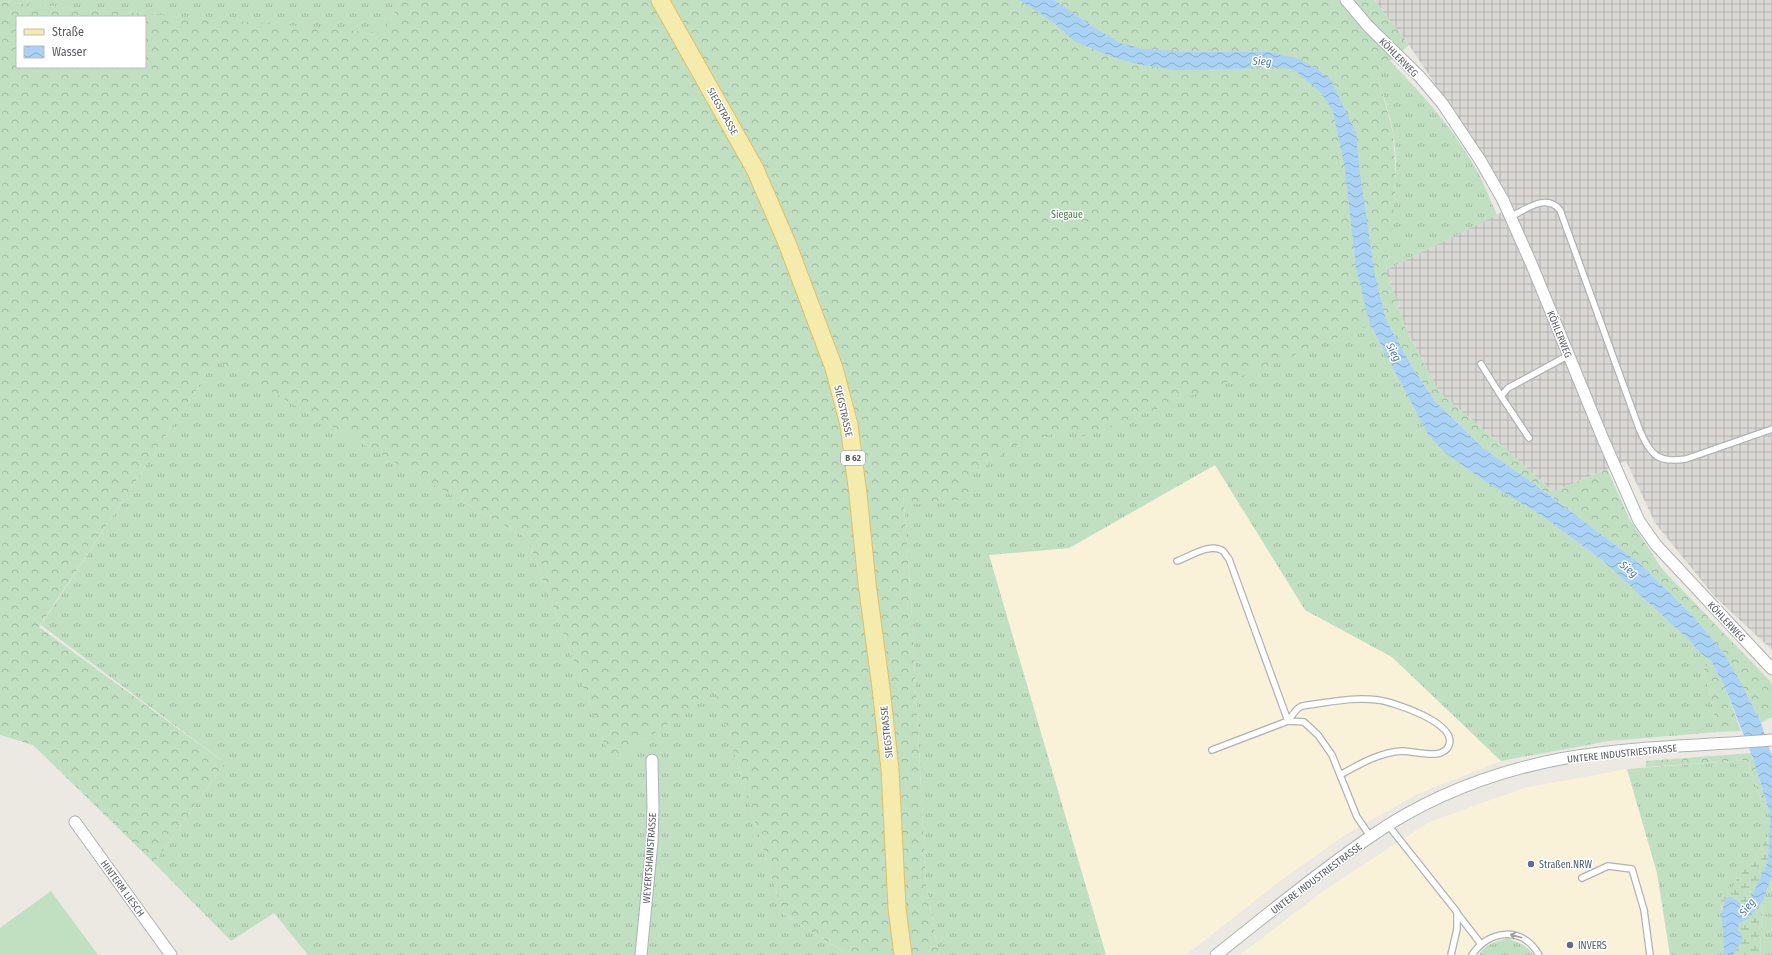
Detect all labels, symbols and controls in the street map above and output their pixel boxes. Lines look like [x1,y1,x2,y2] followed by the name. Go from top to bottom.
[16,16,146,68] legend
[52,25,84,39] text: Straße
[1376,35,1421,80] street label: KÖHLERWEG
[52,45,87,59] text: Wasser
[1251,55,1272,68] water label: Sieg
[704,86,740,138] street label: SIEGSTRASSE
[1051,209,1083,221] park label: Siegaue
[1544,309,1575,360] street label: KÖHLERWEG
[1383,340,1404,364] water label: Sieg
[831,384,855,438] street label: SIEGSTRASSE
[841,451,865,465] road number: B 62
[1616,558,1640,581] water label: Sieg
[1705,599,1749,644] street label: KÖHLERWEG
[878,705,896,759] street label: SIEGSTRASSE
[1566,742,1678,766] street label: UNTERE INDUSTRIESTRASSE
[641,812,659,904] street label: WEYERTSHAINSTRASSE
[1269,841,1365,917] street label: UNTERE INDUSTRIESTRASSE
[98,858,147,919] street label: HINTERM LIESCH
[1526,859,1536,869] marker: Straßen.NRW
[1539,859,1593,871] place label: Straßen.NRW
[1736,896,1758,920] water label: Sieg
[1510,932,1523,939] one-way arrow
[1565,940,1575,950] marker: INVERS
[1578,940,1607,952] place label: INVERS

